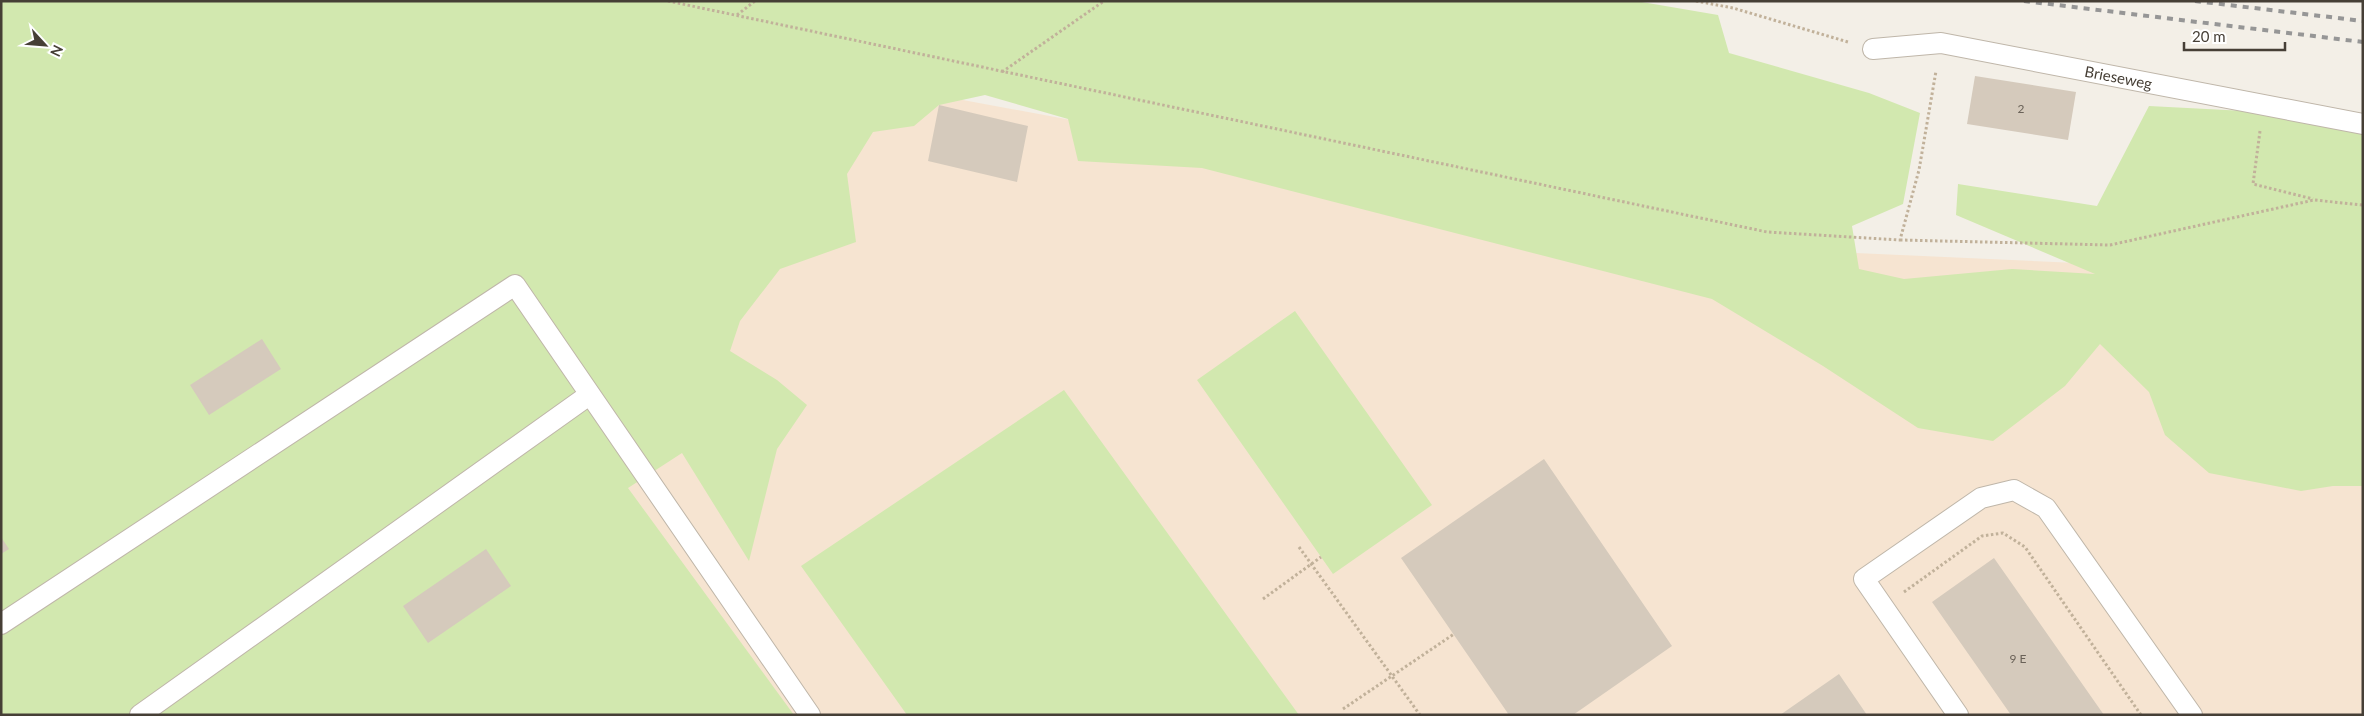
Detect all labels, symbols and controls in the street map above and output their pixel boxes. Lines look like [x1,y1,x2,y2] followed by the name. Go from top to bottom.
[20,20,70,70] north arrow
[2184,20,2285,52] scale bar
[2192,27,2226,45] text: 20 m
[47,42,67,59] text: N
[2083,62,2154,92] street label: Brieseweg
[2018,101,2025,116] house number: 2
[2010,651,2027,666] house number: 9 E

